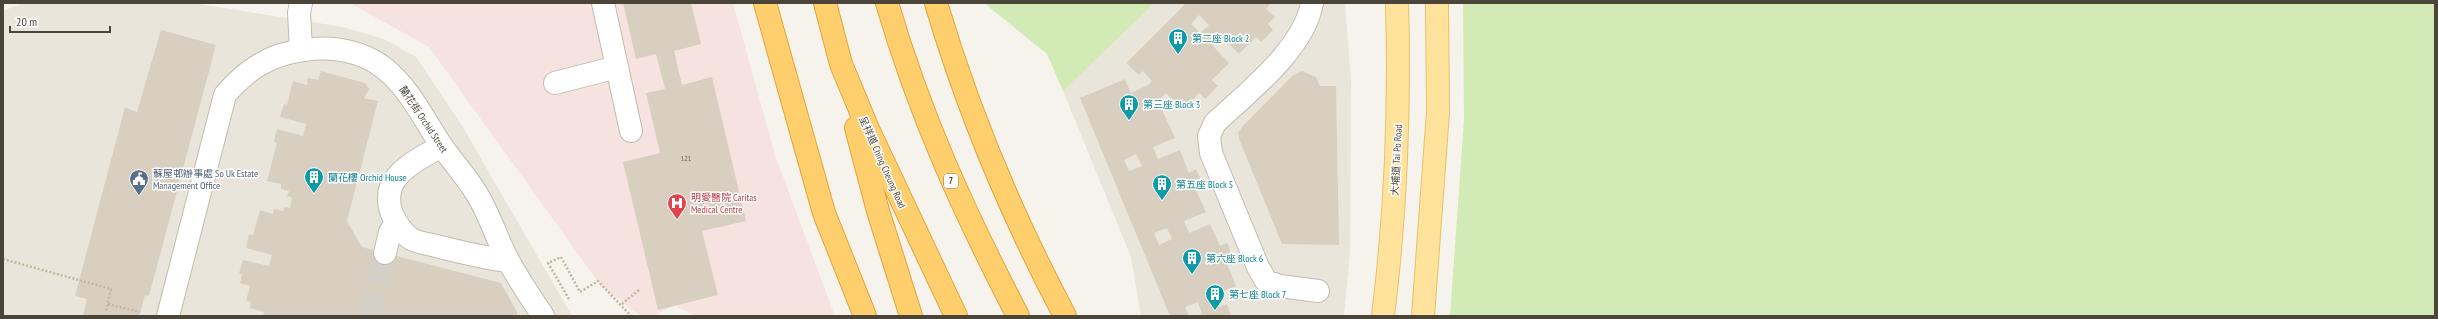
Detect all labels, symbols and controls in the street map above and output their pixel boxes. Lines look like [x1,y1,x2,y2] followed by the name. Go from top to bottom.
[10,8,110,34] scale bar
[16,14,37,29] text: 20 m
[1167,27,1189,55] building icon: 第二座 Block 2
[1192,32,1249,45] place label: 第二座 Block 2
[396,83,451,155] street label: 蘭花街 Orchid Street
[1118,93,1140,121] building icon: 第三座 Block 3
[1143,98,1200,111] place label: 第三座 Block 3
[856,114,909,210] street label: 呈祥道 Ching Cheung Road
[1388,124,1405,196] street label: 大埔道 Tai Po Road
[681,153,692,163] house number: 121
[303,166,325,194] building icon: 蘭花樓 Orchid House
[153,167,258,192] place label: 蘇屋邨辦事處 So Uk Estate Management Office
[128,168,150,196] public building icon: 蘇屋邨辦事處 So Uk Estate Management Office
[328,171,406,184] place label: 蘭花樓 Orchid House
[1151,173,1173,201] building icon: 第五座 Block 5
[944,174,958,188] road number: 7
[1176,178,1233,191] place label: 第五座 Block 5
[691,191,757,216] place label: 明愛醫院 Caritas Medical Centre
[666,192,688,220] hospital icon: 明愛醫院 Caritas Medical Centre
[1181,247,1203,275] building icon: 第六座 Block 6
[1206,252,1264,265] place label: 第六座 Block 6
[1204,283,1226,311] building icon: 第七座 Block 7
[1229,288,1286,301] place label: 第七座 Block 7

